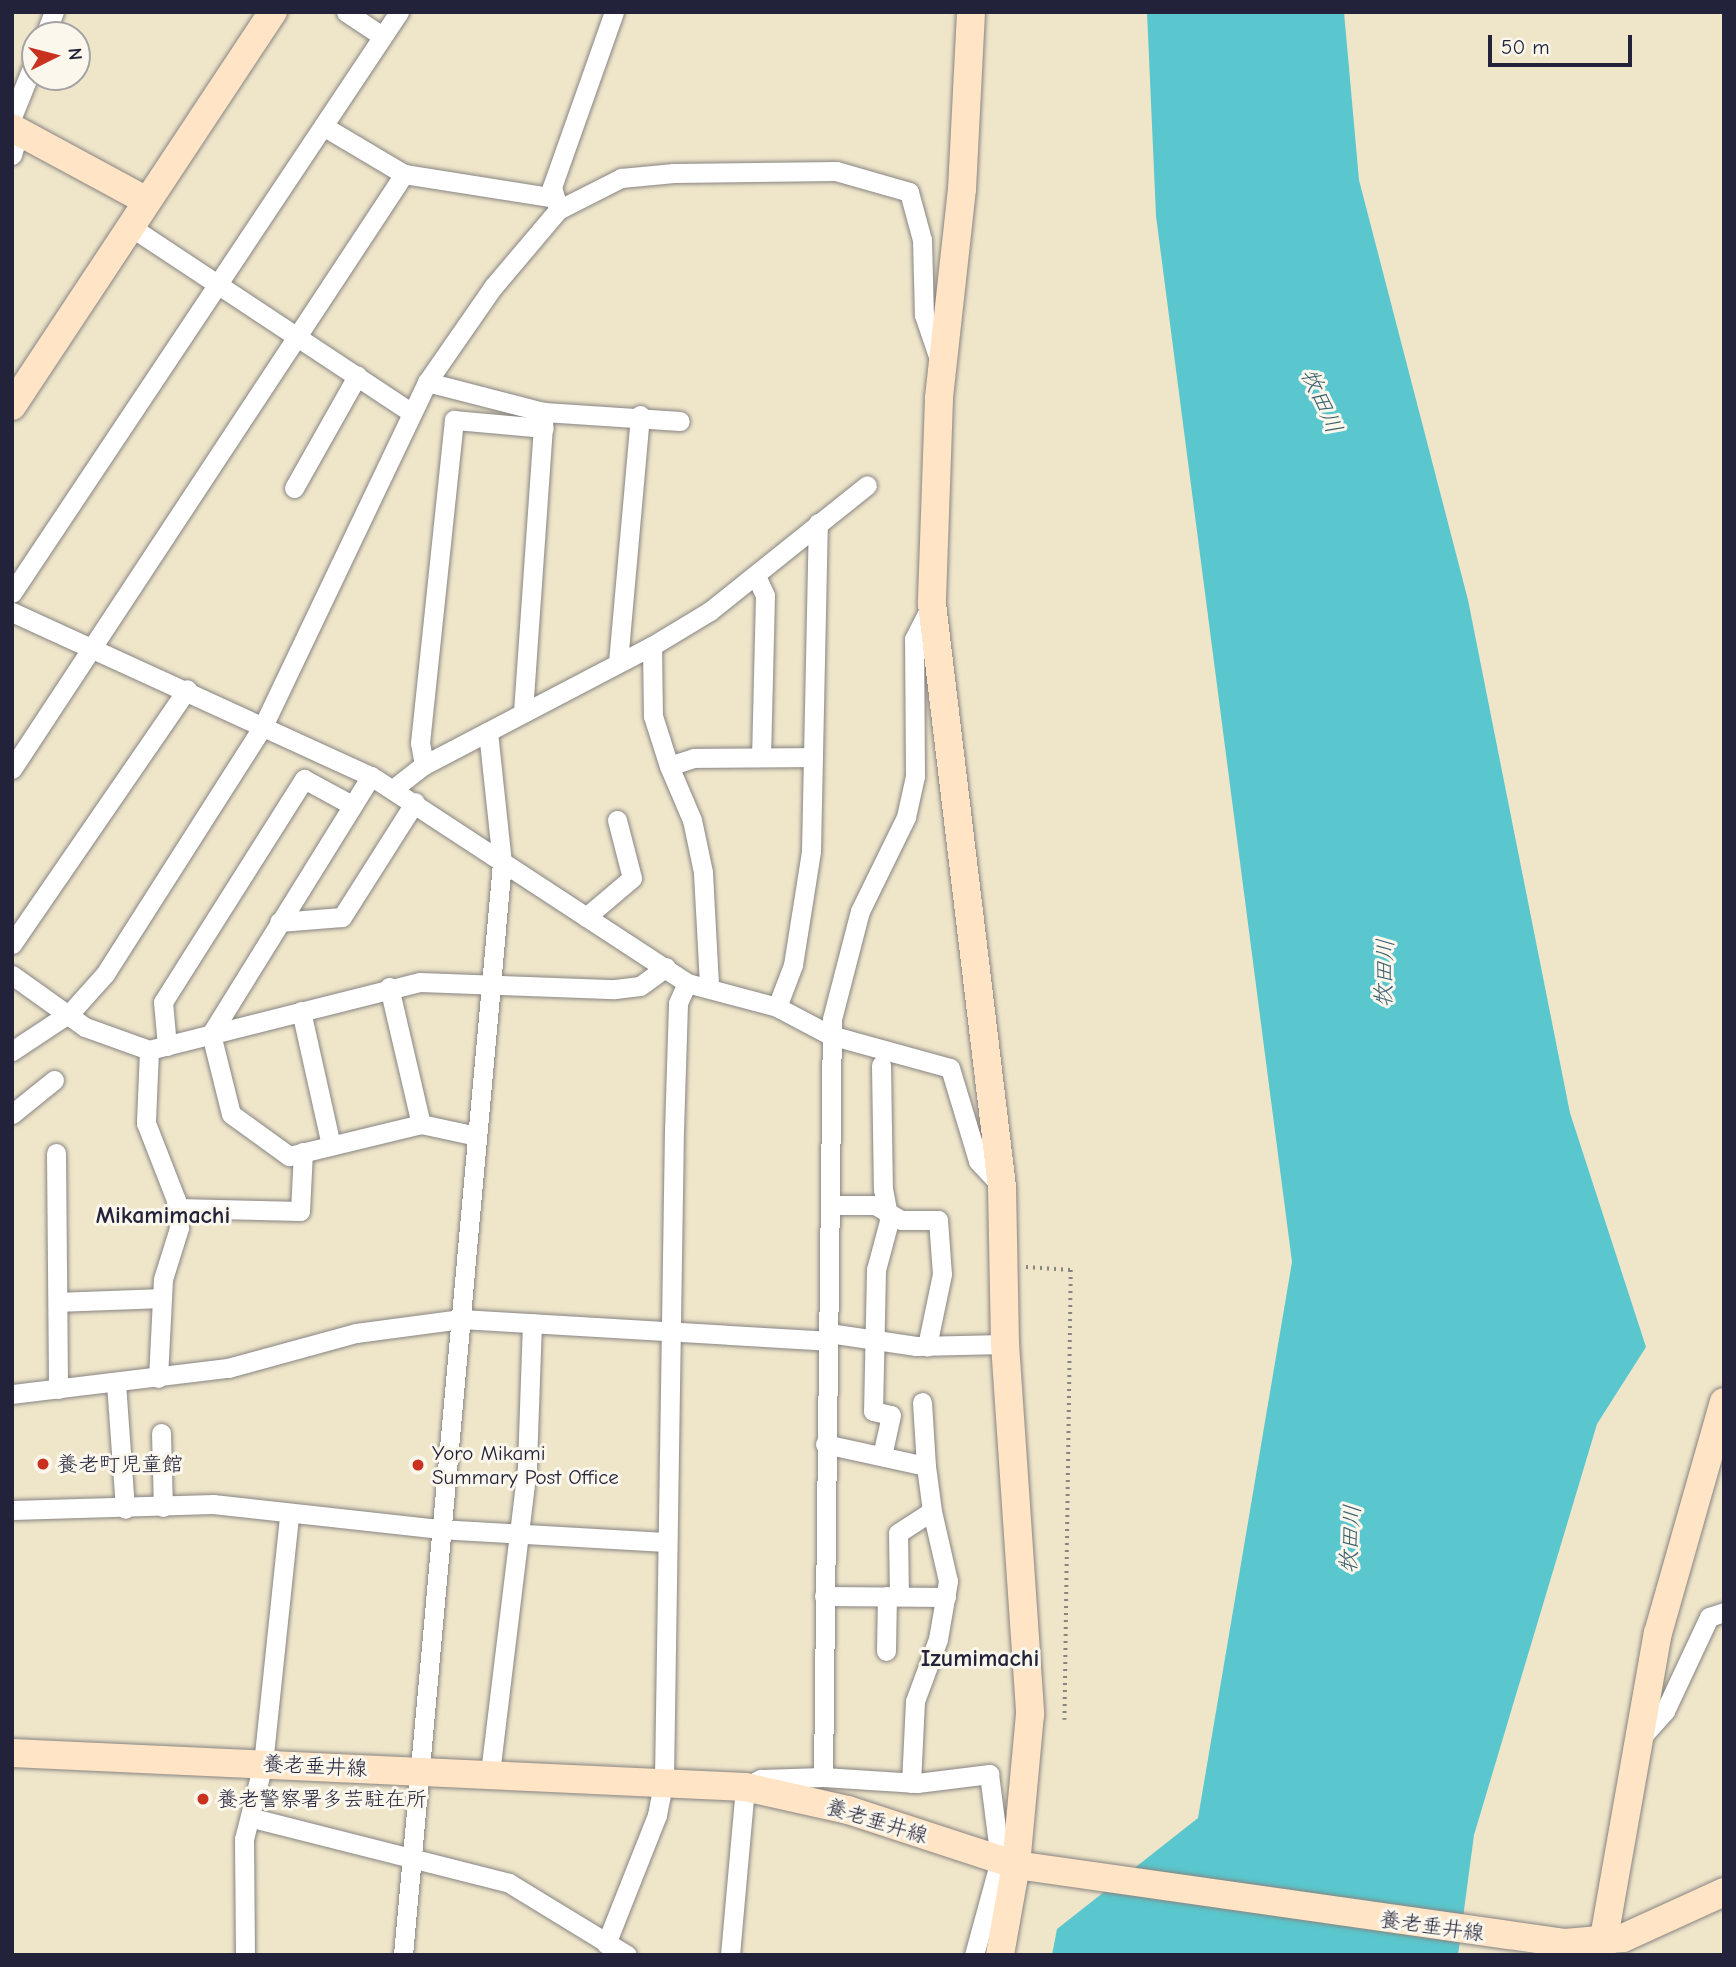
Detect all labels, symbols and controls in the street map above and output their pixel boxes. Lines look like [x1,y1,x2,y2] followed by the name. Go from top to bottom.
[21,21,91,91] north arrow
[1491,21,1634,65] scale bar
[1501,35,1550,59] text: 50 m
[63,47,86,61] text: N
[1294,364,1348,438] water label: 牧田川
[1370,938,1400,1008] water label: 牧田川
[96,1202,230,1230] district label: Mikamimachi
[432,1440,619,1490] place label: Yoro Mikami Summary Post Office
[57,1451,183,1477] place label: 養老町児童館
[35,1456,51,1472] marker: 養老町児童館
[410,1457,426,1473] marker: Yoro Mikami Summary Post Office
[1335,1504,1367,1574] water label: 牧田川
[921,1645,1039,1673] district label: Izumimachi
[262,1751,368,1781] street label: 養老垂井線
[217,1786,427,1812] place label: 養老警察署多芸駐在所
[195,1791,211,1807] marker: 養老警察署多芸駐在所
[823,1794,931,1848] street label: 養老垂井線
[1378,1906,1486,1946] street label: 養老垂井線

